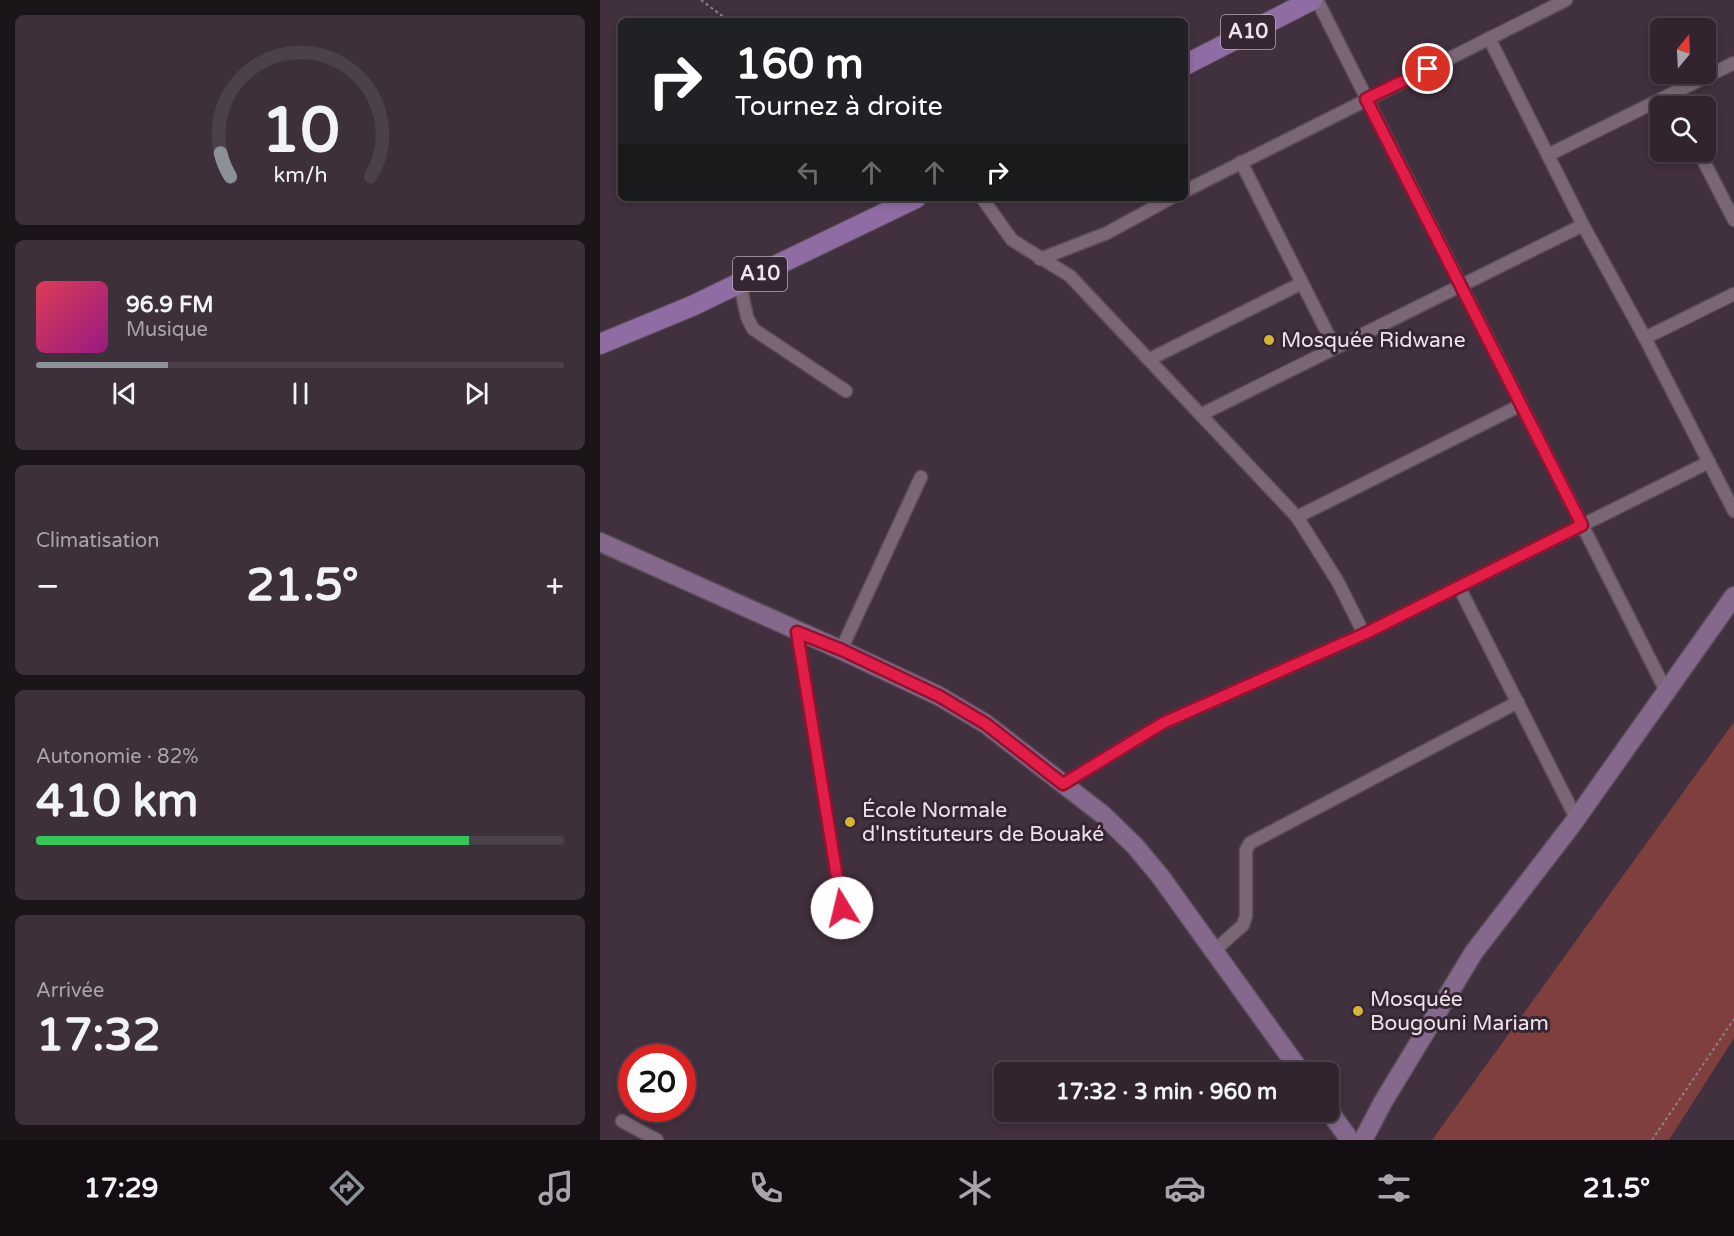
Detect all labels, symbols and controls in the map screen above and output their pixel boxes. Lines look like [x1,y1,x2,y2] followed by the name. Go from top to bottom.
[1221,15,1275,49] road number: A10
[1650,18,1716,84] north arrow
[1650,18,1716,162] map controls
[735,39,864,90] text: 160 m
[636,42,714,120] icon: right
[1402,43,1453,94] pin
[1411,52,1444,85] icon: arrive
[735,90,943,123] text: Tournez à droite
[261,94,339,169] text: 10
[1650,96,1716,162] button: search
[792,156,825,189] icon: left
[855,156,888,189] icon: ahead
[918,156,951,189] icon: ahead
[981,156,1014,189] icon: right
[273,162,327,188] text: km/h
[733,257,787,291] road number: A10
[126,292,214,318] text: 96.9 FM
[126,318,208,342] text: Musique
[1281,328,1466,353] place label: Mosquée Ridwane
[1262,333,1276,347] marker: Mosquée Ridwane
[108,377,141,410] icon: previous
[284,377,317,410] icon: pause
[460,377,493,410] icon: next
[36,529,159,553] text: Climatisation
[246,559,359,613] text: 21.5°
[36,567,60,606] text: −
[545,567,564,606] text: +
[36,745,198,769] text: Autonomie · 82%
[36,775,198,829] text: 410 km
[862,798,1104,847] place label: École Normale d'Instituteurs de Bouaké
[843,815,857,829] marker: École Normale d'Instituteurs de Bouaké
[810,876,874,940] position arrow
[36,979,104,1003] text: Arrivée
[1370,987,1549,1036] place label: Mosquée Bougouni Mariam
[1351,1004,1365,1018] marker: Mosquée Bougouni Mariam
[36,1009,161,1063] text: 17:32
[618,1044,696,1122] speed limit sign: 20
[1056,1079,1277,1105] text: 17:32 · 3 min · 960 m
[326,1167,368,1209] icon: directions
[535,1167,577,1209] icon: music
[745,1167,787,1209] icon: phone
[954,1167,996,1209] icon: climate
[1164,1167,1206,1209] icon: car
[1373,1167,1415,1209] icon: filters
[84,1172,159,1205] text: 17:29
[1583,1172,1650,1205] text: 21.5°

